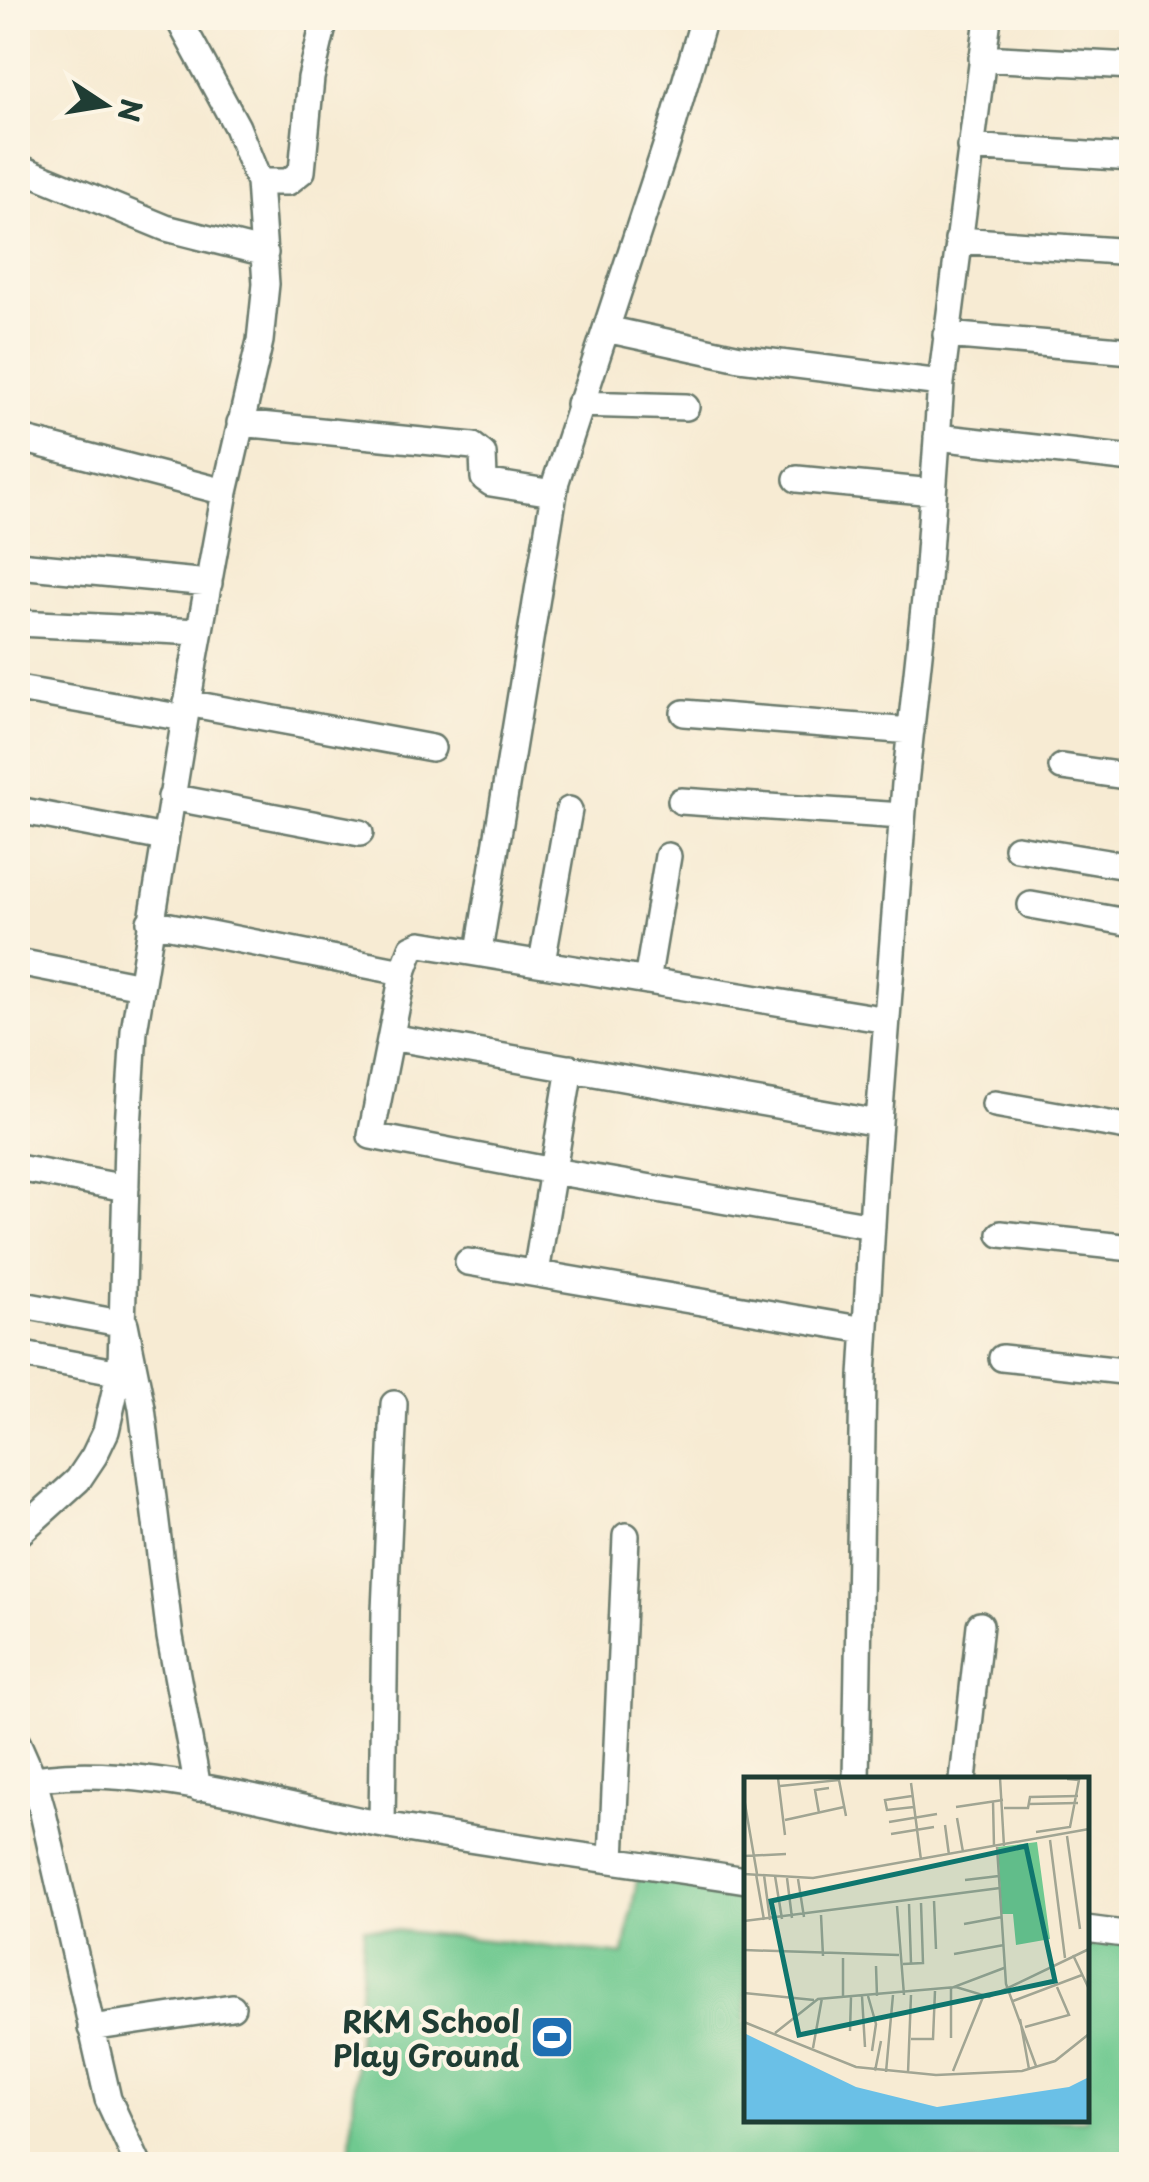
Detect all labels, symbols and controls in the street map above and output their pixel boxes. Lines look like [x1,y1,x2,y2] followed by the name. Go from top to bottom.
[55,55,155,155] north arrow
[108,95,154,126] text: N
[744,1777,1089,2122] inset map
[333,1998,520,2077] place label: RKM School Play Ground
[529,2014,575,2060] sports icon: RKM School Play Ground

